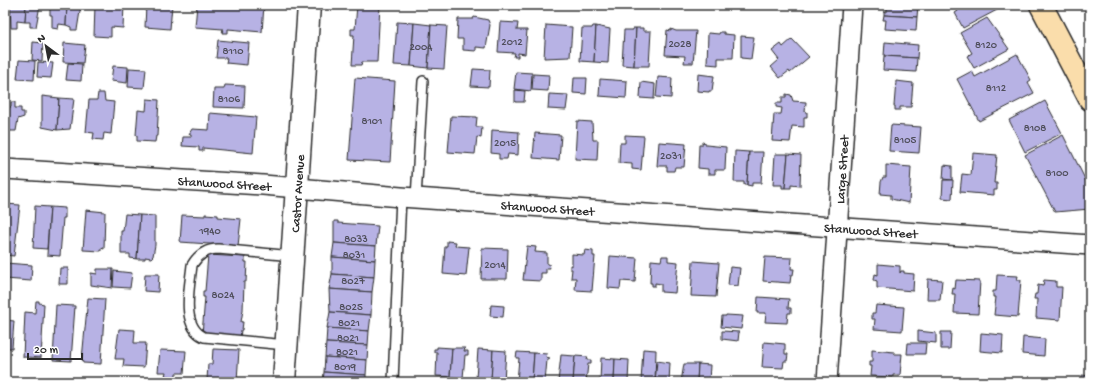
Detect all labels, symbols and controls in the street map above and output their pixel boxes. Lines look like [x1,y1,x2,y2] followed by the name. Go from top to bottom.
[26,26,66,66] north arrow
[36,32,48,46] text: N
[501,37,523,49] house number: 2012
[668,39,692,51] house number: 2028
[975,40,997,52] house number: 8120
[409,42,433,54] house number: 2004
[222,46,244,58] house number: 8110
[986,83,1007,95] house number: 8112
[218,94,241,106] house number: 8106
[361,116,383,128] house number: 8101
[1024,123,1046,135] house number: 8108
[834,133,853,204] street label: Large Street
[894,135,916,147] house number: 8105
[494,138,516,150] house number: 2015
[660,151,682,163] house number: 2031
[289,154,309,233] street label: Castor Avenue
[1046,168,1068,180] house number: 8100
[177,175,273,196] street label: Stanwood Street
[500,199,596,221] street label: Stanwood Street
[823,221,920,243] street label: Stanwood Street
[198,226,221,238] house number: 1940
[344,234,368,246] house number: 8033
[343,250,365,262] house number: 8031
[484,260,506,272] house number: 2014
[341,276,365,288] house number: 8027
[212,290,235,302] house number: 8024
[339,302,363,314] house number: 8025
[338,318,360,330] house number: 8021
[337,333,359,345] house number: 8021
[28,335,82,361] scale bar
[34,344,59,358] text: 20 m
[336,347,358,359] house number: 8021
[334,362,357,374] house number: 8019

